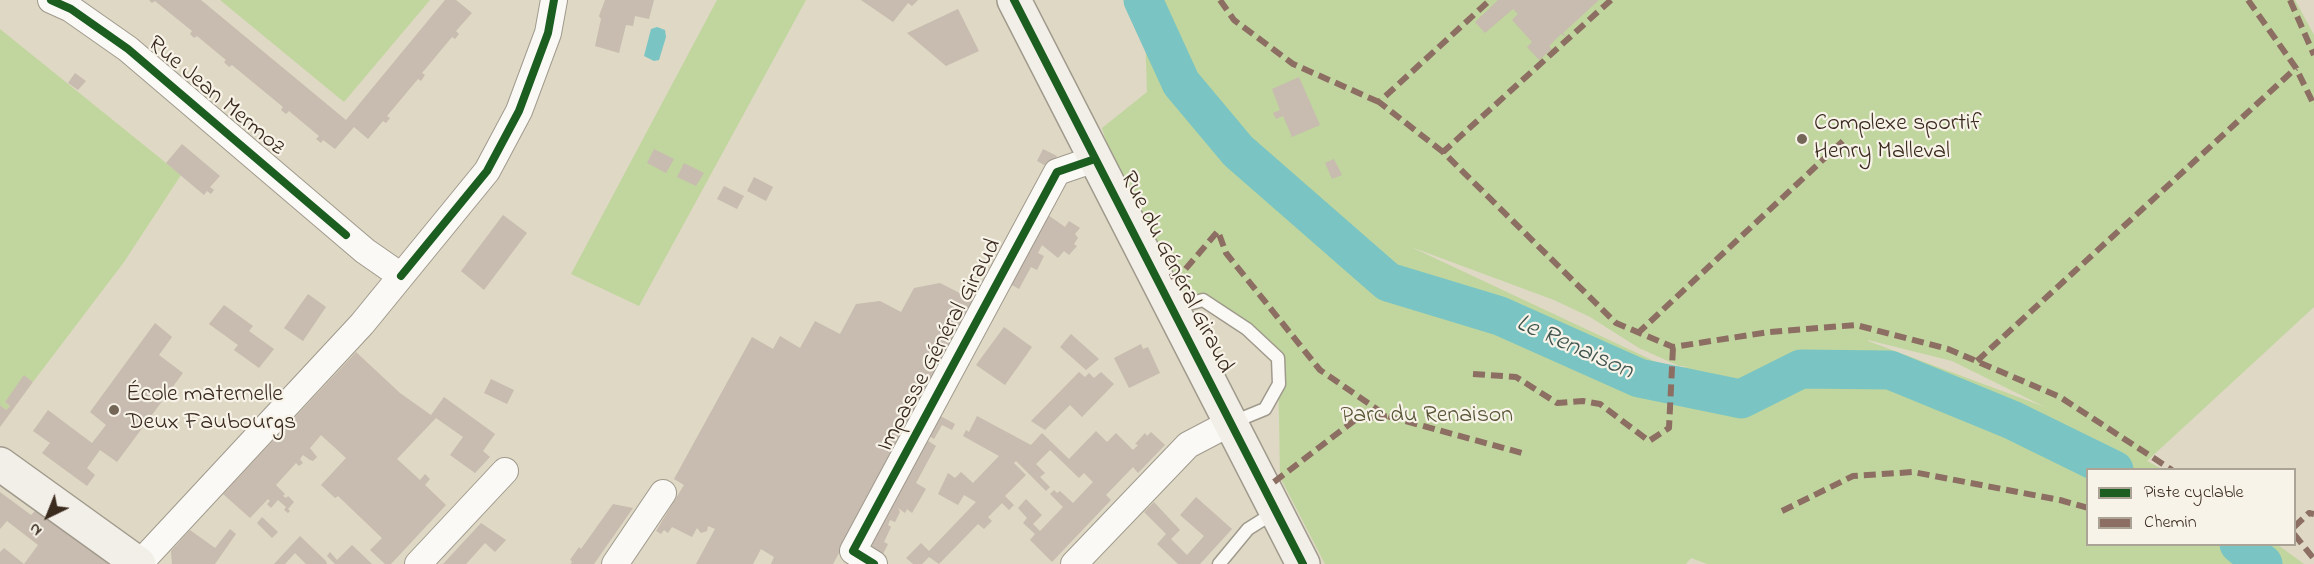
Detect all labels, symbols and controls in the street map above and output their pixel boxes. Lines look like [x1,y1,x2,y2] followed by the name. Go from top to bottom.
[140,31,290,163] street label: Rue Jean Mermoz
[1814,111,1982,167] place label: Complexe sportif Henry Malleval
[1795,132,1809,146] marker: Complexe sportif Henry Malleval
[1112,167,1238,379] street label: Rue du Général Giraud
[873,235,1009,457] street label: Impasse Général Giraud
[1511,309,1637,389] water label: Le Renaison
[126,382,296,438] place label: École maternelle Deux Faubourgs
[107,403,121,417] marker: École maternelle Deux Faubourgs
[1341,403,1513,431] park label: Parc du Renaison
[2086,468,2296,546] legend
[2144,480,2244,506] text: Piste cyclable
[18,486,78,546] north arrow
[2144,510,2197,536] text: Chemin
[24,517,48,542] text: N

